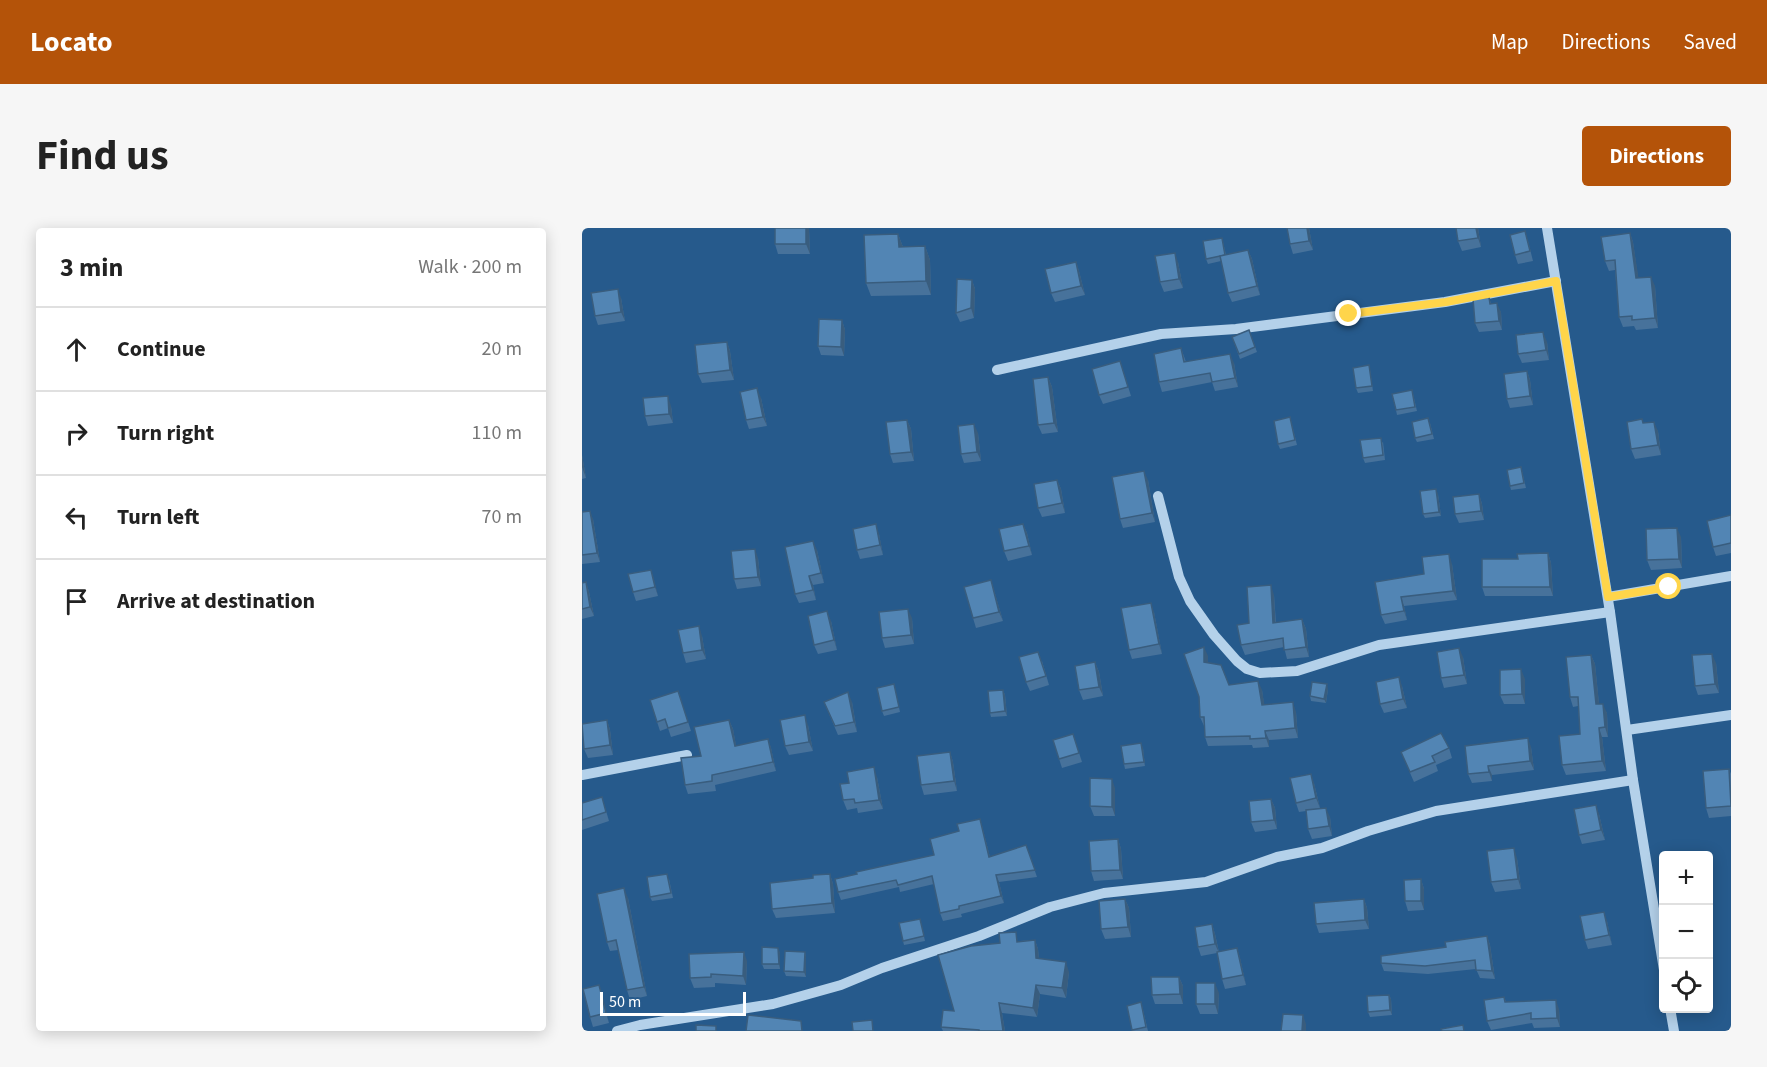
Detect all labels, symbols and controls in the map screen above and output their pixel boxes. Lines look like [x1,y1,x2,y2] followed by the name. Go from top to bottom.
[30,22,112,62] text: Locato
[1491,27,1529,57] text: Map
[1562,27,1650,57] text: Directions
[1683,27,1737,57] text: Saved
[36,126,169,186] text: Find us
[1582,126,1731,186] button: Directions
[60,249,123,286] text: 3 min
[418,253,522,281] text: Walk · 200 m
[1335,300,1361,326] route end
[60,333,93,366] icon: ahead
[117,333,206,365] text: Continue
[482,335,522,363] text: 20 m
[60,417,93,450] icon: right
[117,417,214,449] text: Turn right
[472,419,522,447] text: 110 m
[60,501,93,534] icon: left
[117,501,199,533] text: Turn left
[482,503,522,531] text: 70 m
[1655,573,1681,599] route start
[60,585,93,618] icon: arrive
[117,585,315,617] text: Arrive at destination
[1659,851,1713,1013] map controls
[1659,851,1713,905] button: +
[1659,905,1713,959] button: −
[1659,959,1713,1013] button: locate
[600,989,746,1016] scale bar
[609,991,641,1013] text: 50 m

